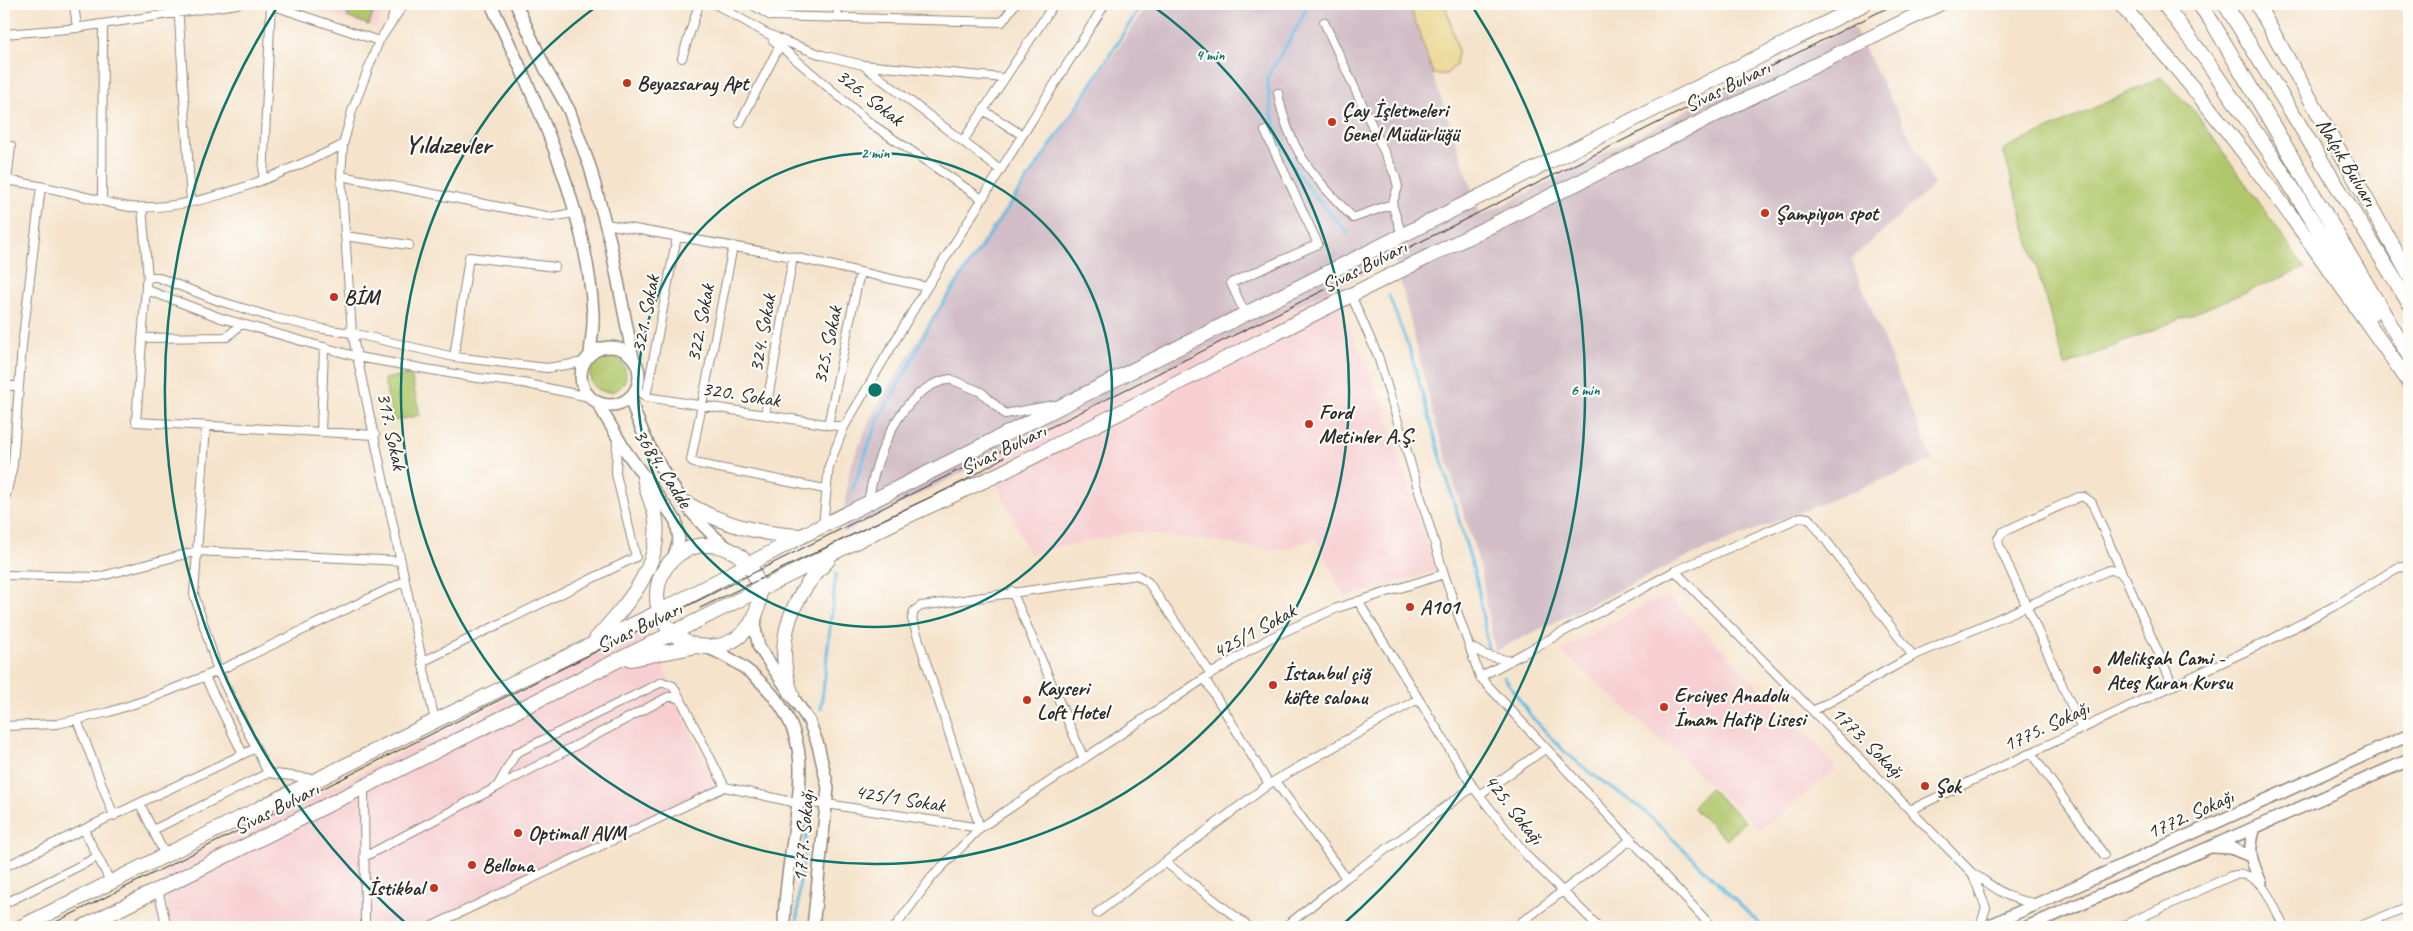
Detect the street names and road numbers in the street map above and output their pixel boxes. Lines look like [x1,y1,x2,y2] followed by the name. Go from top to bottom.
[1680,54,1775,118] street label: Sivas Bulvarı
[831,63,910,132] street label: 326. Sokak
[2310,113,2384,212] street label: Nalçık Bulvarı
[1317,233,1412,298] street label: Sivas Bulvarı
[625,272,666,355] street label: 321. Sokak
[680,281,721,364] street label: 322. Sokak
[742,291,782,374] street label: 324. Sokak
[806,302,848,386] street label: 325. Sokak
[700,375,783,413] street label: 320. Sokak
[371,390,413,474] street label: 317. Sokak
[956,417,1051,481] street label: Sivas Bulvarı
[628,423,699,514] street label: 3684. Cadde
[592,595,687,659] street label: Sivas Bulvarı
[1208,597,1301,664] street label: 425/1 Sokak
[1999,694,2094,757] street label: 1775. Sokağı
[1826,700,1910,784] street label: 1773. Sokağı
[1478,769,1550,850] street label: 425. Sokağı
[229,775,324,840] street label: Sivas Bulvarı
[853,778,948,818] street label: 425/1 Sokak
[2143,783,2238,845] street label: 1772. Sokağı
[786,788,820,883] street label: 1777. Sokağı

